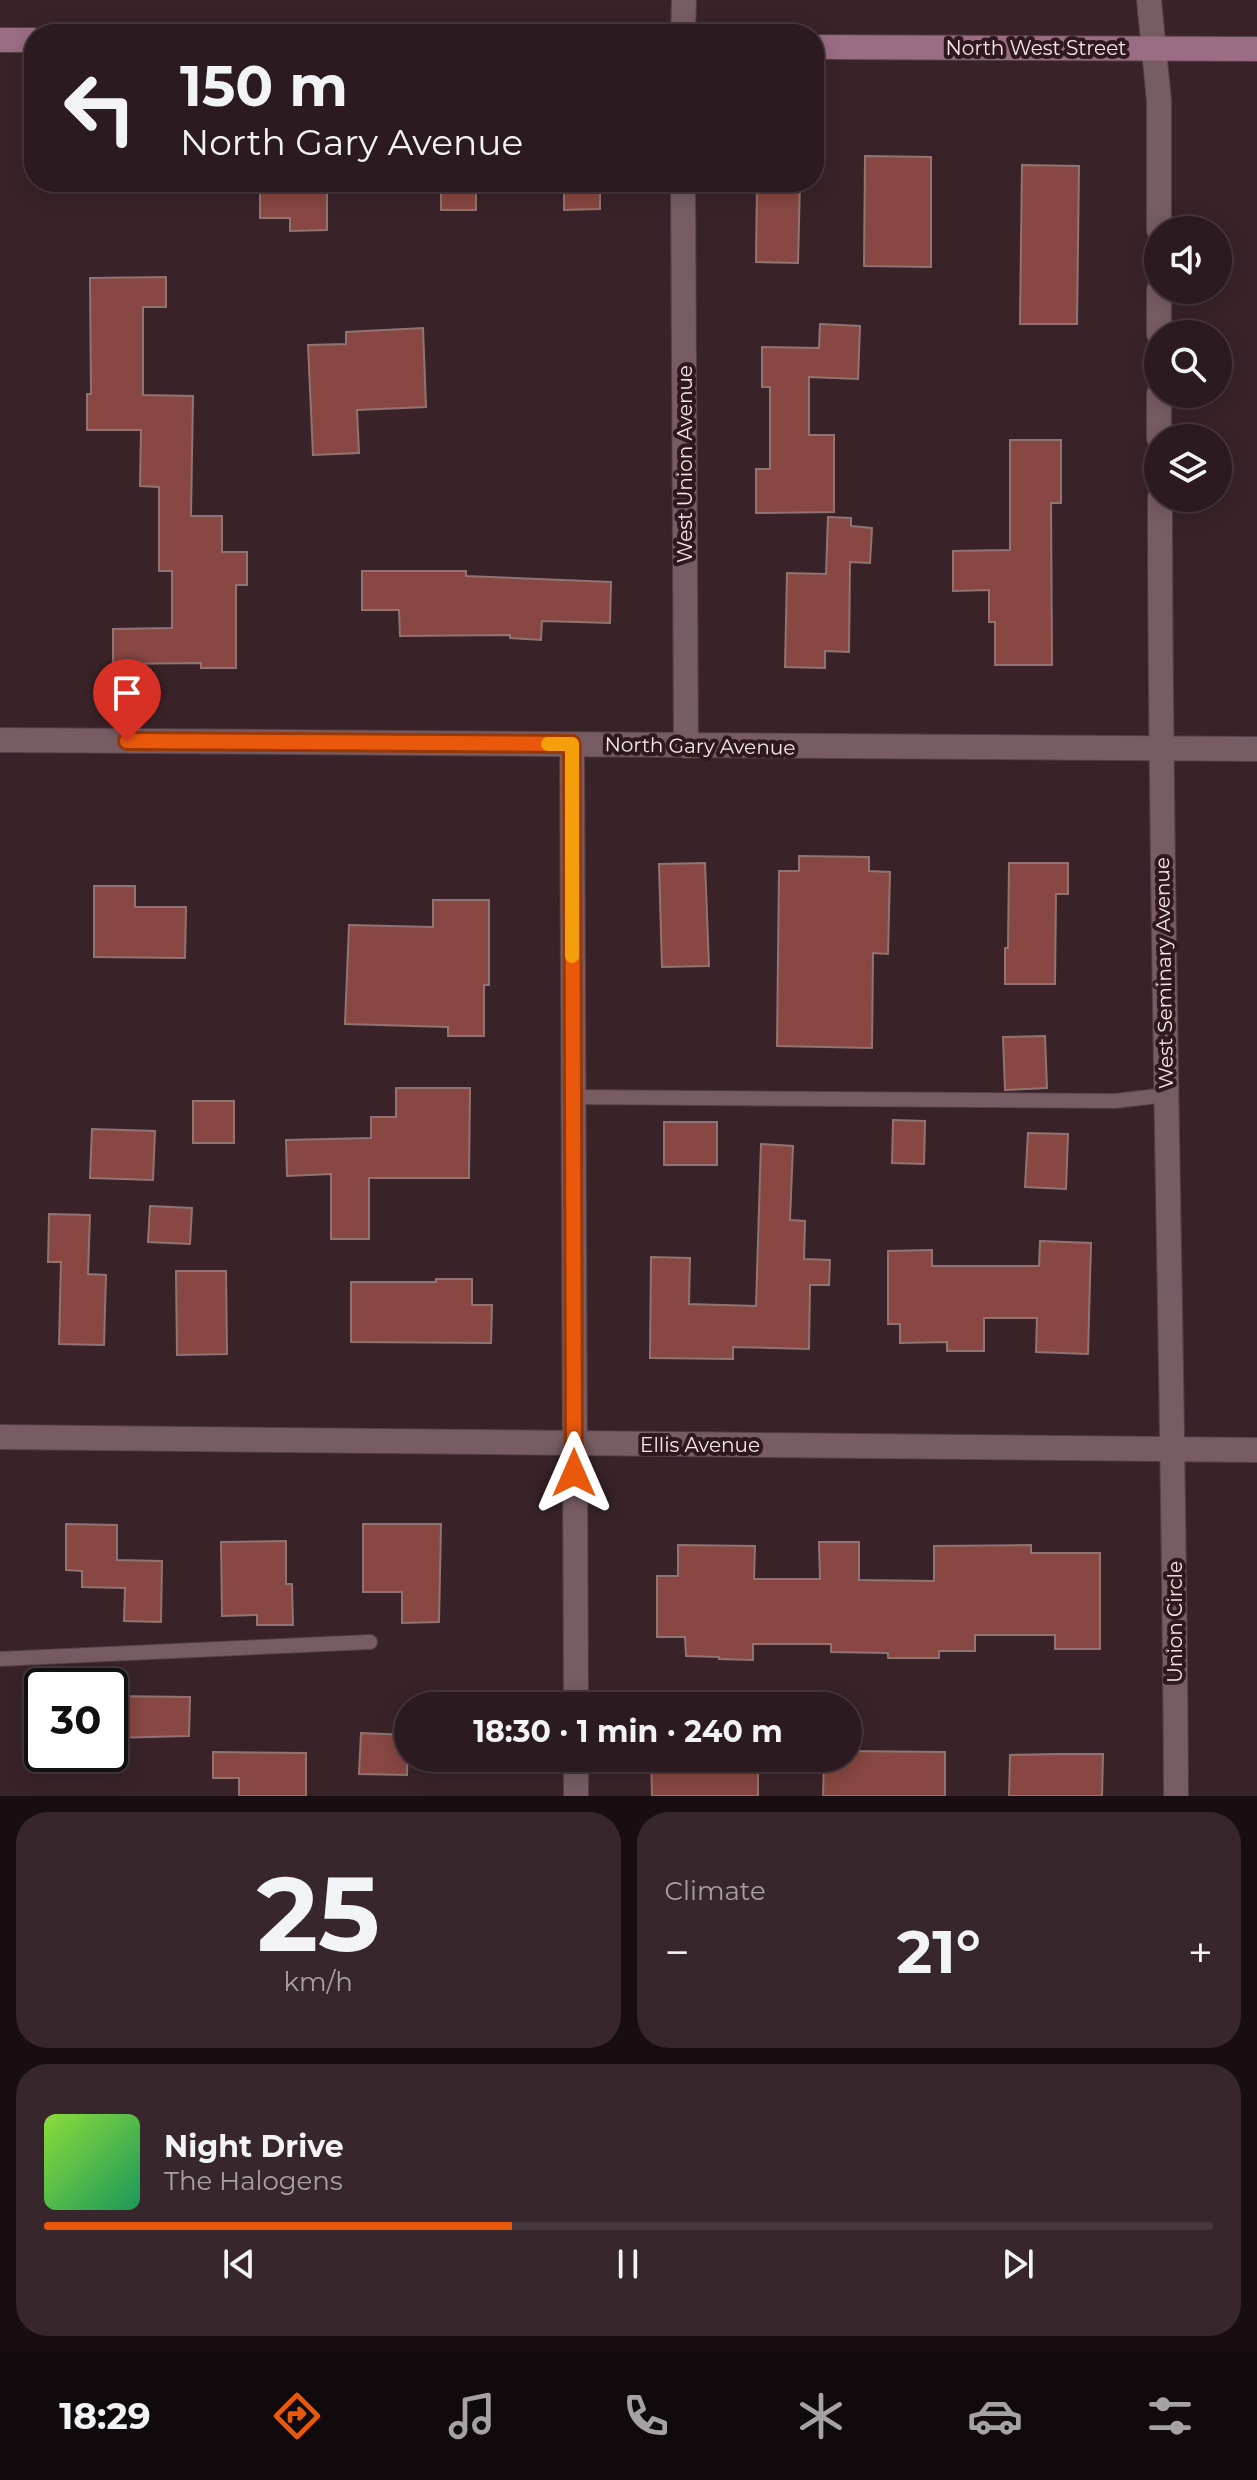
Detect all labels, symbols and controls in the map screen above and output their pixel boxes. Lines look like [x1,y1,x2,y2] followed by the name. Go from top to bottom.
[946,36,1126,60] street label: North West Street
[180,52,348,120] text: 150 m
[48,56,152,160] icon: left
[180,120,523,164] text: North Gary Avenue
[1144,216,1232,512] map controls
[1144,216,1232,304] button: sound
[1144,320,1232,408] button: search
[673,365,697,563] street label: West Union Avenue
[1144,424,1232,512] button: layers
[93,659,161,741] pin
[105,671,149,715] icon: arrive
[604,732,796,760] street label: North Gary Avenue
[1150,857,1178,1089] street label: West Seminary Avenue
[532,1431,616,1515] position arrow
[640,1433,760,1457] street label: Ellis Avenue
[1163,1561,1187,1683] street label: Union Circle
[24,1668,128,1772] speed limit sign: 30
[473,1713,783,1750] text: 18:30 · 1 min · 240 m
[257,1850,380,1977] text: 25
[665,1875,766,1907] text: Climate
[897,1915,981,1988] text: 21°
[665,1925,690,1979] text: −
[1188,1925,1213,1979] text: +
[284,1966,353,1998] text: km/h
[164,2128,344,2165] text: Night Drive
[164,2165,343,2197] text: The Halogens
[217,2242,261,2286] icon: previous
[606,2242,650,2286] icon: pause
[996,2242,1040,2286] icon: next
[269,2388,325,2444] icon: directions
[444,2388,500,2444] icon: music
[618,2388,674,2444] icon: phone
[793,2388,849,2444] icon: climate
[967,2388,1023,2444] icon: car
[1142,2388,1198,2444] icon: filters
[59,2394,151,2438] text: 18:29

